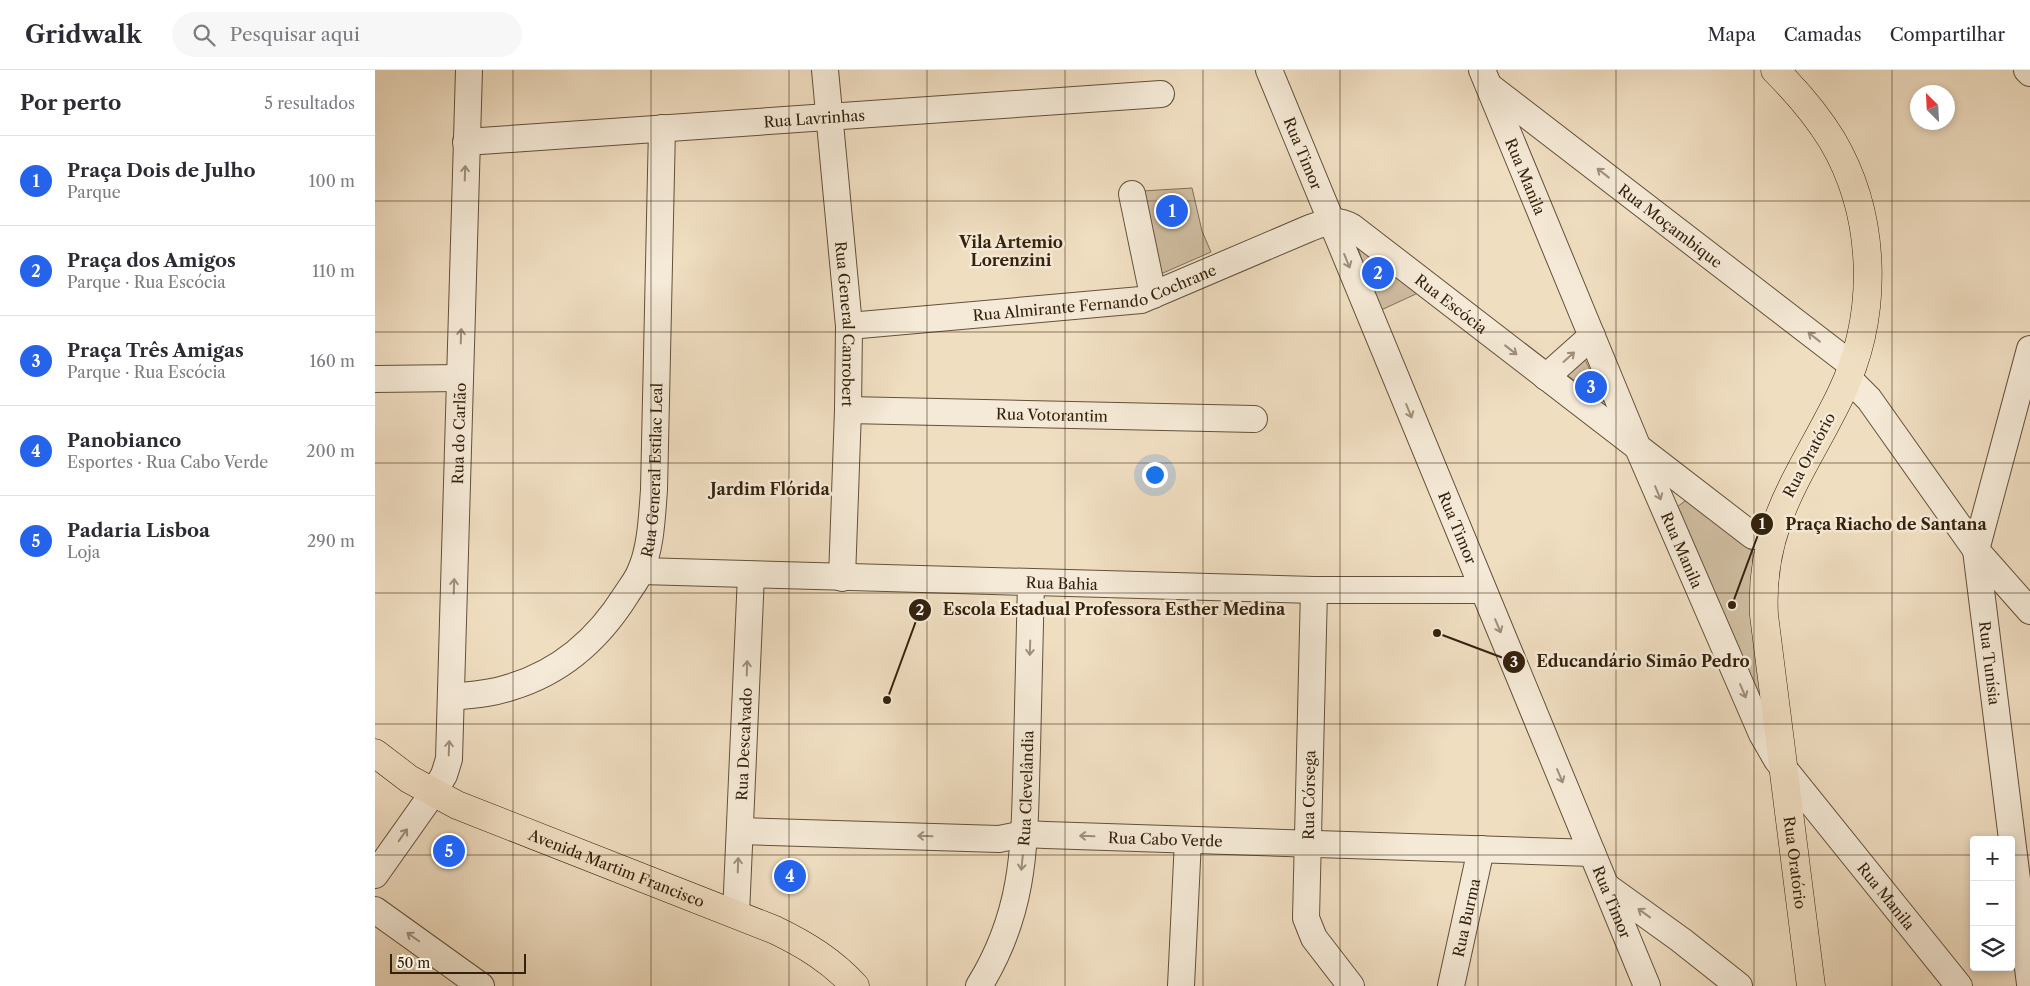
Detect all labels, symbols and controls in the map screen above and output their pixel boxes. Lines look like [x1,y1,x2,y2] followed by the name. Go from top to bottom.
[172,12,522,57] search box
[25,20,142,49] text: Gridwalk
[190,21,218,49] icon: search
[230,23,360,46] text: Pesquisar aqui
[1708,24,1756,46] text: Mapa
[1784,24,1862,46] text: Camadas
[1890,24,2005,46] text: Compartilhar
[1910,85,1955,130] north arrow
[20,90,121,115] text: Por perto
[264,93,355,113] text: 5 resultados
[763,105,865,131] street label: Rua Lavrinhas
[1280,114,1327,193] street label: Rua Timor
[1502,135,1550,218] street label: Rua Manila
[67,159,256,182] text: Praça Dois de Julho
[461,166,470,182] one-way arrow
[1597,167,1610,178] one-way arrow
[32,171,40,191] text: 1
[309,171,355,191] text: 100 m
[1615,180,1726,272] street label: Rua Moçambique
[67,182,121,202] text: Parque
[1156,192,1188,230] pin: 1
[958,232,1063,270] district label: Vila Artemio Lorenzini
[832,240,859,408] street label: Rua General Canrobert
[67,249,236,272] text: Praça dos Amigos
[1343,253,1352,268] one-way arrow
[1362,254,1394,292] pin: 2
[972,260,1219,324] street label: Rua Almirante Fernando Cochrane
[31,261,41,281] text: 2
[312,261,355,281] text: 110 m
[1411,270,1491,337] street label: Rua Escócia
[67,272,226,292] text: Parque · Rua Escócia
[456,328,466,344] one-way arrow
[1808,331,1821,342] one-way arrow
[67,339,244,362] text: Praça Três Amigas
[1504,344,1517,355] one-way arrow
[31,351,41,371] text: 3
[310,351,355,371] text: 160 m
[1562,351,1575,362] one-way arrow
[67,362,226,382] text: Parque · Rua Escócia
[1575,368,1607,406] pin: 3
[447,382,469,485] street label: Rua do Carlão
[636,382,666,559] street label: Rua General Estilac Leal
[1405,403,1414,418] one-way arrow
[996,404,1108,425] street label: Rua Votorantim
[1779,409,1839,501] street label: Rua Oratório
[67,429,181,452] text: Panobianco
[31,441,41,461] text: 4
[306,441,355,461] text: 200 m
[67,452,268,472] text: Esportes · Rua Cabo Verde
[1142,462,1168,488] your location
[707,479,830,499] district label: Jardim Flórida
[1653,485,1663,500] one-way arrow
[1434,489,1481,567] street label: Rua Timor
[1657,509,1707,591] street label: Rua Manila
[1750,509,1997,540] callout: Praça Riacho de Santana
[1759,514,1766,533] text: 1
[1785,514,1988,534] text: Praça Riacho de Santana
[67,519,210,542] text: Padaria Lisboa
[32,531,40,551] text: 5
[307,531,355,551] text: 290 m
[67,542,100,562] text: Loja
[1025,572,1098,593] street label: Rua Bahia
[449,578,459,594] one-way arrow
[908,594,1295,625] callout: Escola Estadual Professora Esther Medina
[943,599,1286,619] text: Escola Estadual Professora Esther Medina
[916,600,925,619] text: 2
[1494,618,1503,633] one-way arrow
[1975,620,2005,706] street label: Rua Tunísia
[1025,640,1034,656] one-way arrow
[1501,646,1760,677] callout: Educandário Simão Pedro
[1536,651,1750,671] text: Educandário Simão Pedro
[1510,652,1518,671] text: 3
[742,660,751,676] one-way arrow
[1738,683,1748,698] one-way arrow
[732,687,756,801] street label: Rua Descalvado
[1014,730,1037,847] street label: Rua Clevelândia
[444,740,454,756] one-way arrow
[1299,750,1319,840] street label: Rua Córsega
[1556,768,1566,783] one-way arrow
[1780,815,1811,910] street label: Rua Oratório
[525,824,708,911] street label: Avenida Martim Francisco
[398,828,408,842] one-way arrow
[1108,828,1223,850] street label: Rua Cabo Verde
[433,832,465,870] pin: 5
[917,832,933,841] one-way arrow
[1080,832,1096,841] one-way arrow
[1970,836,2015,971] map controls
[1970,836,2015,881] button: +
[1017,855,1026,871] one-way arrow
[774,857,806,895] pin: 4
[734,858,743,874] one-way arrow
[1853,858,1919,933] street label: Rua Manila
[1589,863,1636,942] street label: Rua Timor
[1448,876,1484,959] street label: Rua Burma
[1970,881,2015,926] button: −
[1637,908,1651,918] one-way arrow
[1970,926,2015,971] button: layers
[406,932,420,942] one-way arrow
[390,951,526,974] scale bar
[397,954,430,972] text: 50 m

